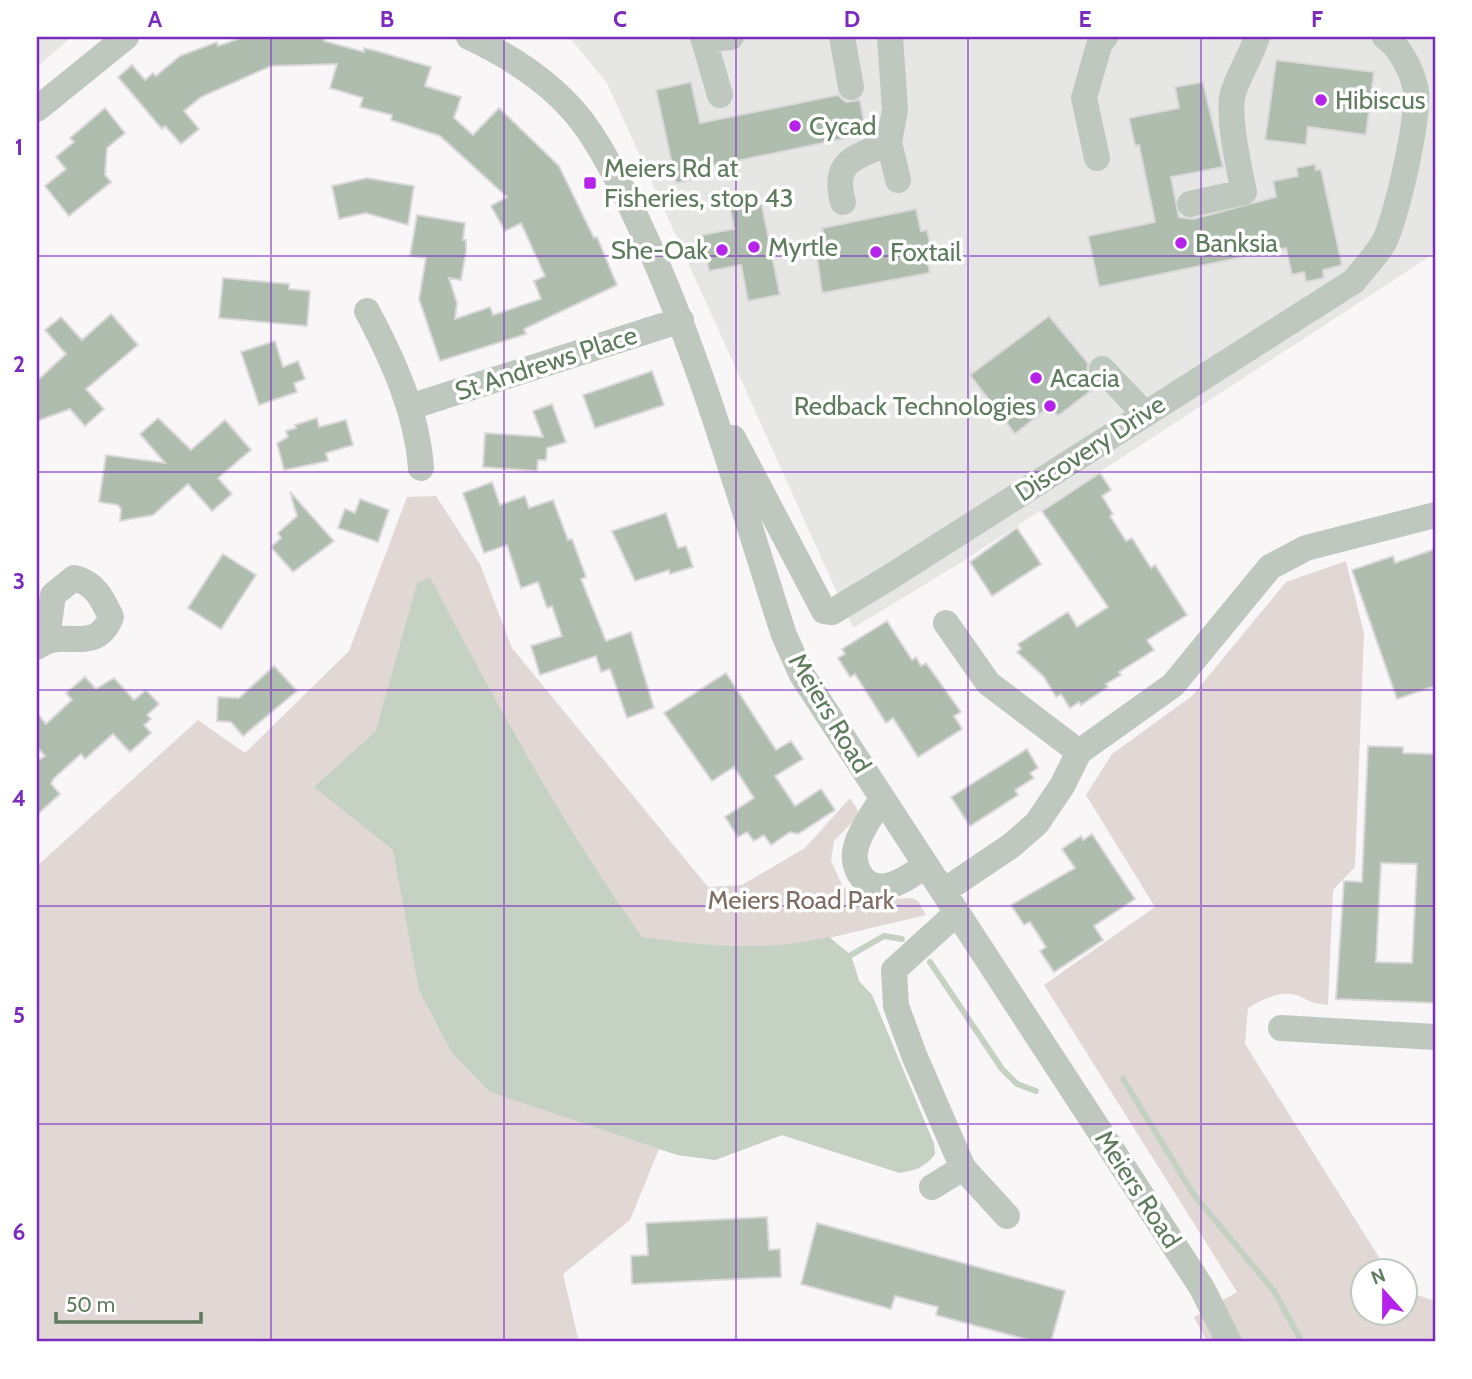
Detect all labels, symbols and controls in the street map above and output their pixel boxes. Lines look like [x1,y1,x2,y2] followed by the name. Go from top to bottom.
[148,5,163,33] text: A
[380,5,394,33] text: B
[613,5,627,33] text: C
[844,5,860,33] text: D
[1078,5,1092,33] text: E
[1311,5,1323,33] text: F
[1335,84,1426,116] place label: Hibiscus
[1313,92,1329,108] marker: Hibiscus
[809,110,876,142] place label: Cycad
[787,118,803,134] marker: Cycad
[15,133,23,161] text: 1
[604,152,794,214] place label: Meiers Rd at Fisheries, stop 43
[582,175,598,191] marker: Meiers Rd at Fisheries, stop 43
[1195,227,1278,259] place label: Banksia
[768,231,838,263] place label: Myrtle
[611,234,708,266] place label: She-Oak
[1173,235,1189,251] marker: Banksia
[890,236,961,268] place label: Foxtail
[746,239,762,255] marker: Myrtle
[714,242,730,258] marker: She-Oak
[868,244,884,260] marker: Foxtail
[451,319,641,407] street label: St Andrews Place
[13,350,25,378] text: 2
[1050,362,1120,394] place label: Acacia
[1028,370,1044,386] marker: Acacia
[1009,388,1171,508] street label: Discovery Drive
[794,390,1036,422] place label: Redback Technologies
[1042,398,1058,414] marker: Redback Technologies
[13,567,25,595] text: 3
[782,647,878,779] street label: Meiers Road
[12,784,26,812] text: 4
[708,884,895,916] park label: Meiers Road Park
[13,1001,25,1029] text: 5
[1088,1124,1188,1254] street label: Meiers Road
[13,1218,25,1246] text: 6
[1350,1256,1420,1326] north arrow
[1368,1263,1388,1290] text: N
[56,1281,201,1325] scale bar
[66,1292,115,1317] text: 50 m

